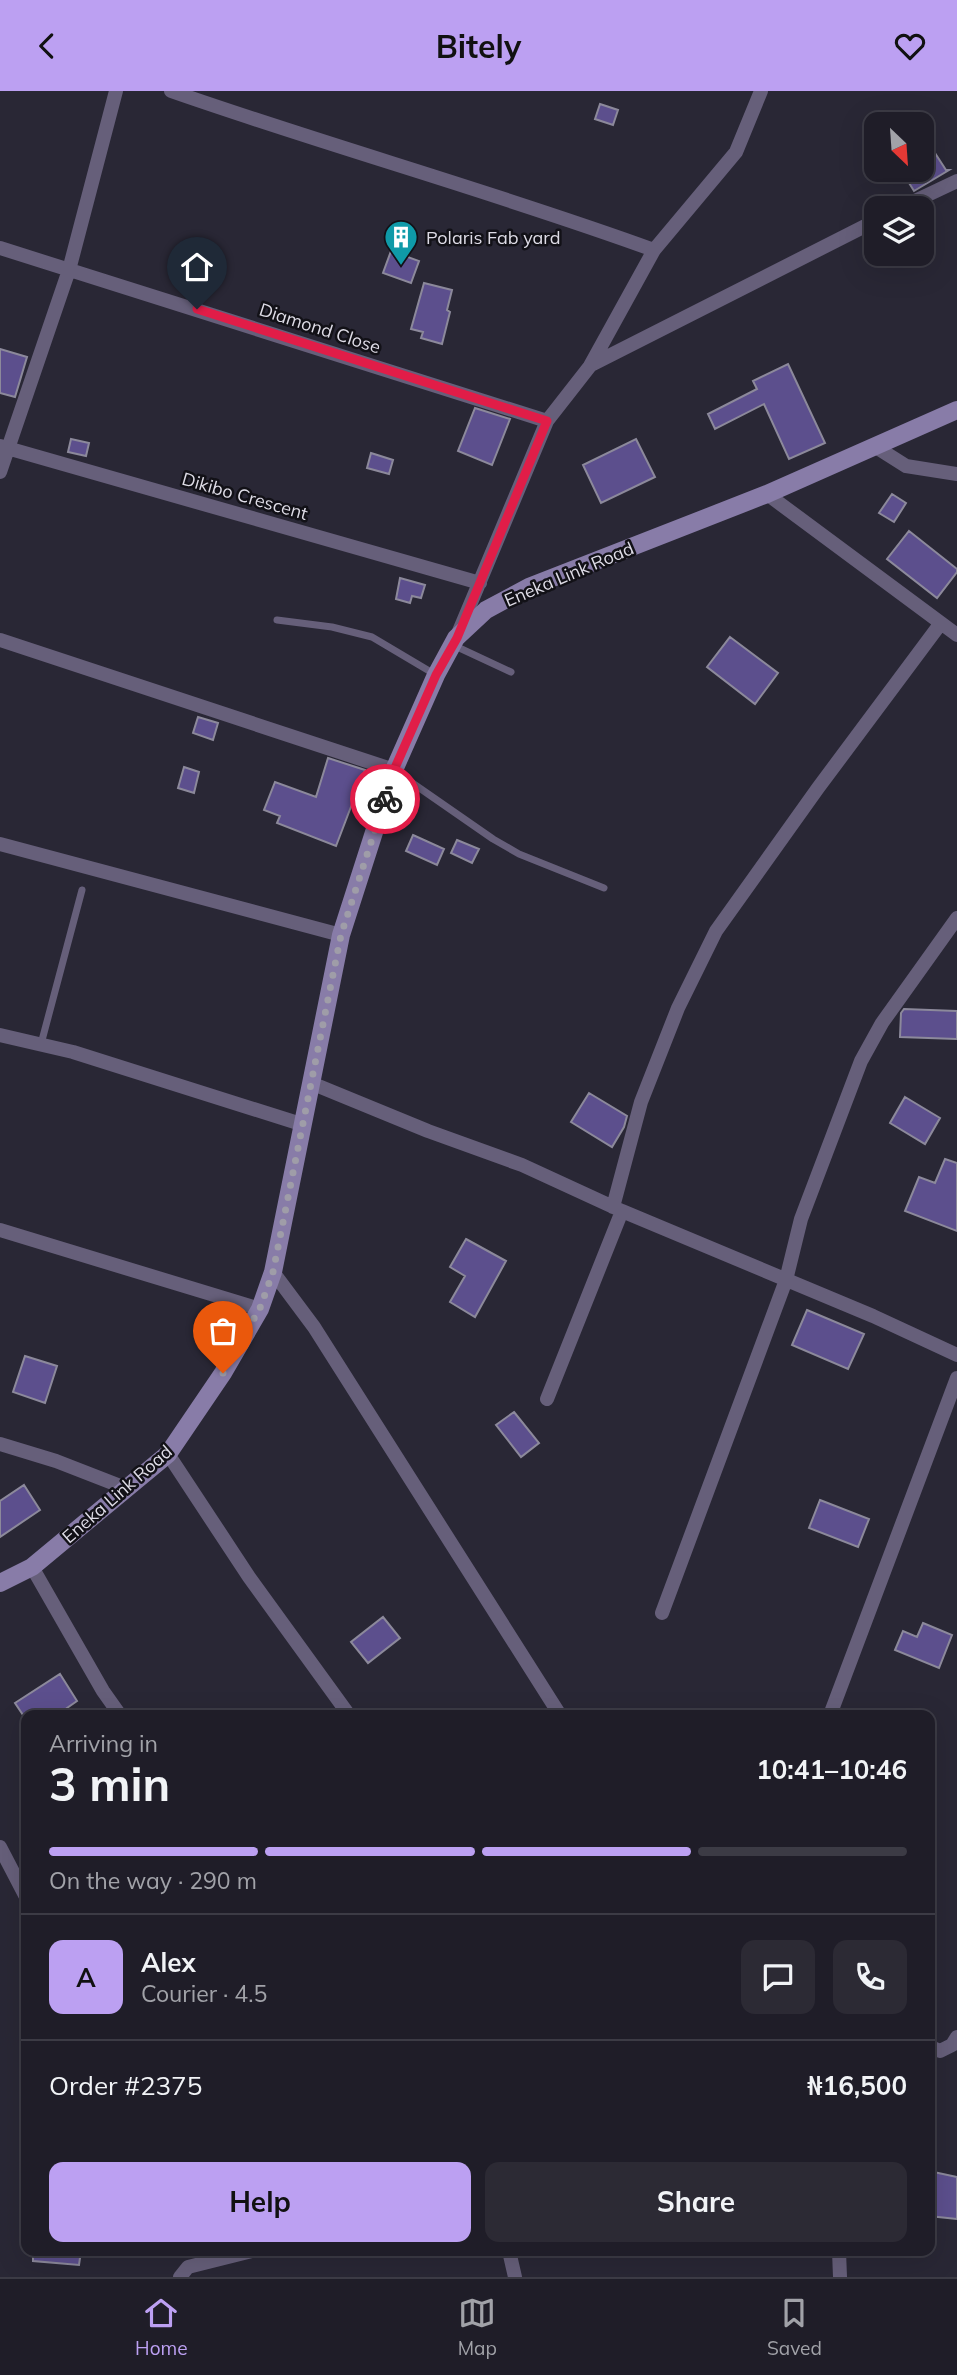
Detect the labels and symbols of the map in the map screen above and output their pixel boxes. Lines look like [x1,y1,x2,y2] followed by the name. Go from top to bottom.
[864,112,934,182] north arrow
[382,218,420,267] building icon: Polaris Fab yard
[426,226,561,249] place label: Polaris Fab yard
[167,237,227,309] pin
[256,298,384,358] street label: Diamond Close
[179,467,311,525] street label: Dikibo Crescent
[501,536,637,612] street label: Eneka Link Road
[350,764,420,834] courier
[193,1301,253,1373] pin
[57,1440,177,1548] street label: Eneka Link Road

